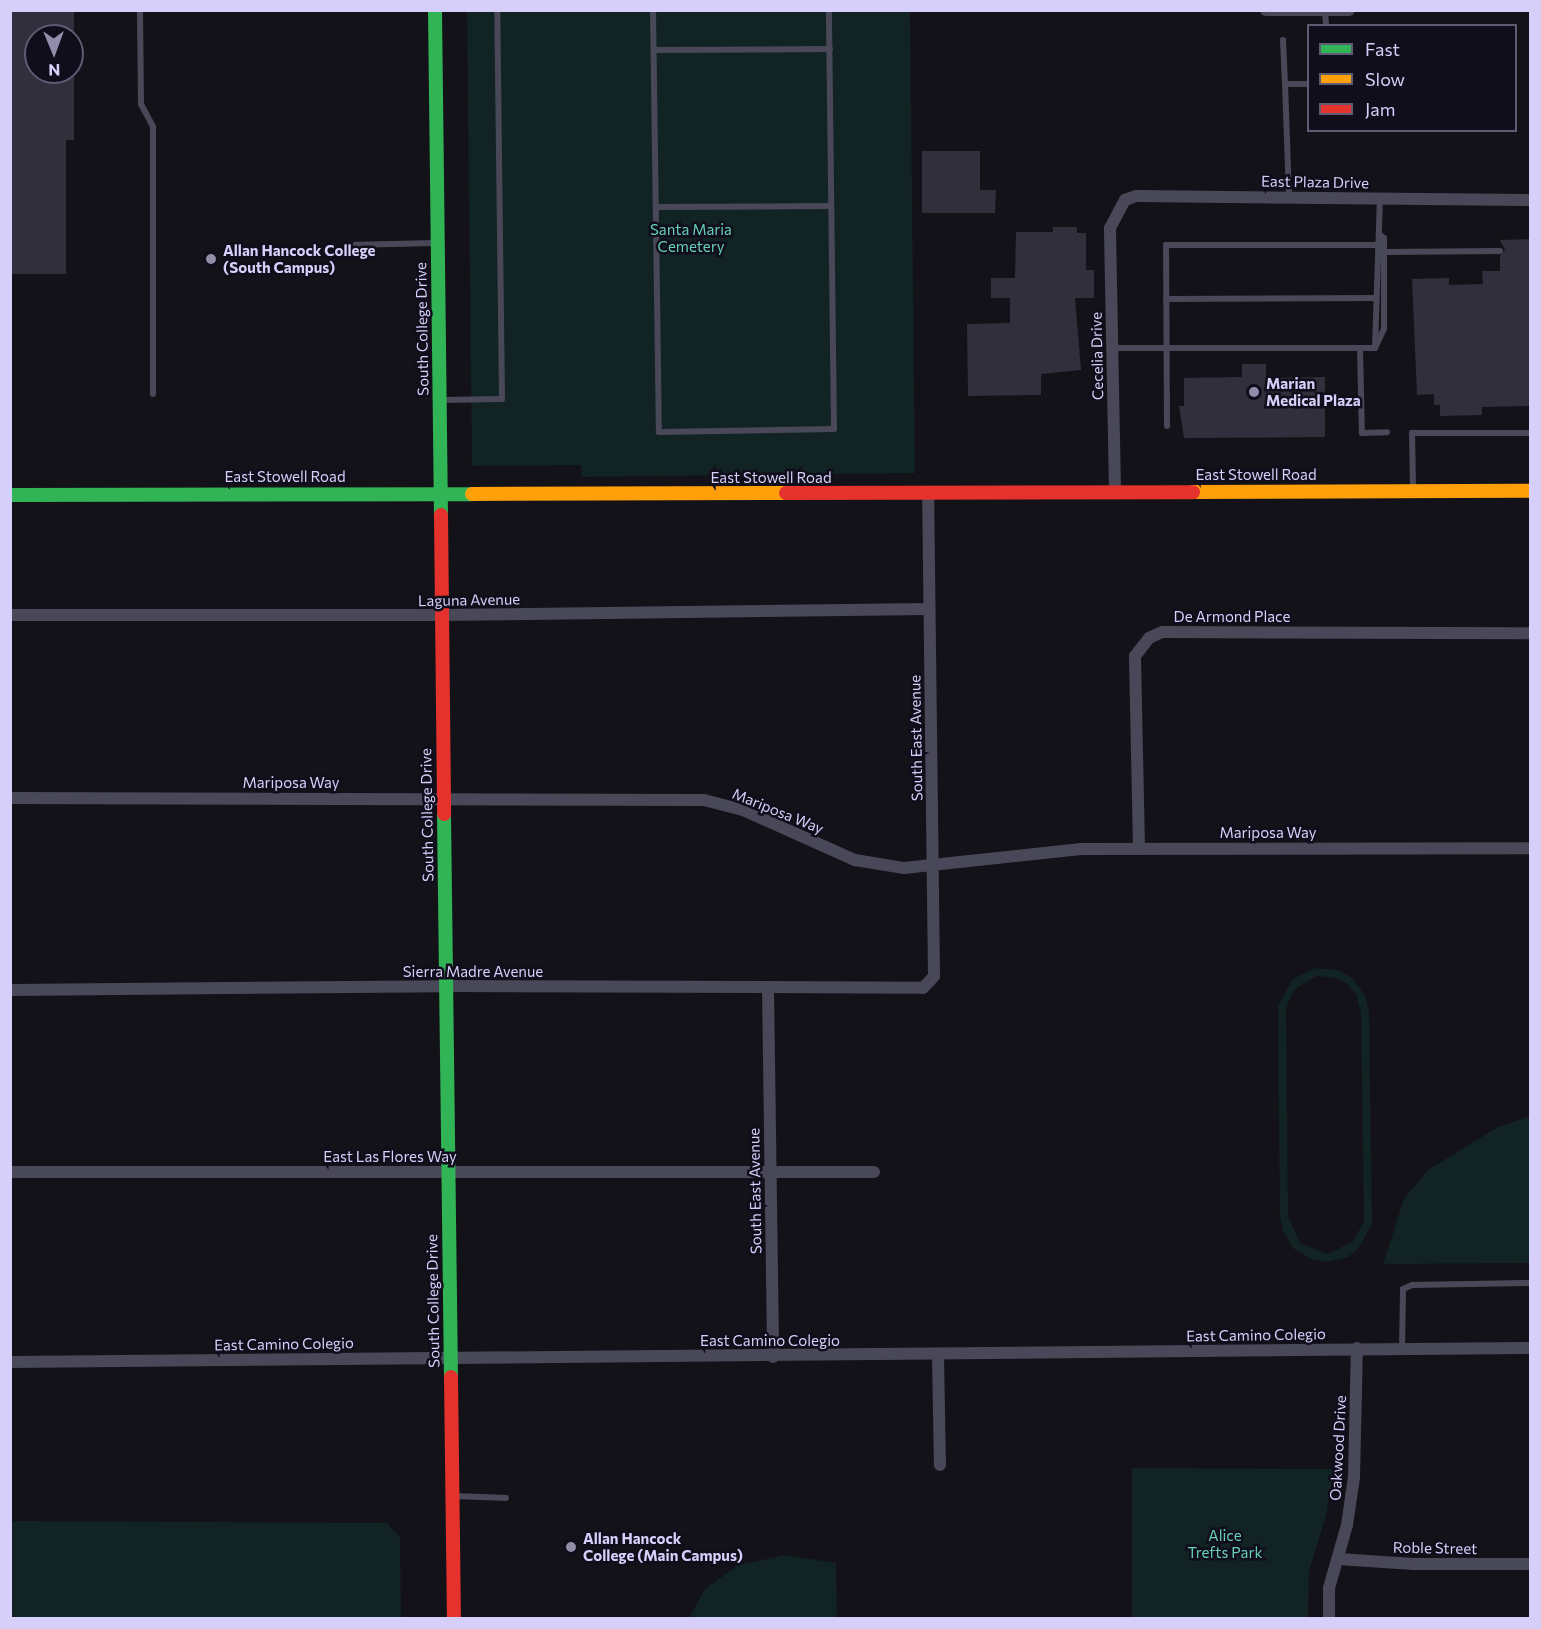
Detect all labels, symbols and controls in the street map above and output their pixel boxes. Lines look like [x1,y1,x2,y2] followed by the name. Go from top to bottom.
[24,24,84,84] north arrow
[1307,24,1517,132] legend
[1365,38,1400,60] text: Fast
[48,61,60,80] text: N
[1365,68,1405,90] text: Slow
[1365,98,1395,120] text: Jam
[1261,172,1369,192] street label: East Plaza Drive
[650,220,732,255] park label: Santa Maria Cemetery
[223,241,375,276] place label: Allan Hancock College (South Campus)
[204,252,218,266] marker: Allan Hancock College (South Campus)
[412,262,432,396] street label: South College Drive
[1087,312,1107,400] street label: Cecelia Drive
[1266,374,1361,409] place label: Marian Medical Plaza
[1247,385,1261,399] marker: Marian Medical Plaza
[1195,466,1317,484] street label: East Stowell Road
[224,468,346,486] street label: East Stowell Road
[710,469,832,487] street label: East Stowell Road
[418,590,520,610] street label: Laguna Avenue
[1174,608,1290,626] street label: De Armond Place
[906,675,926,801] street label: South East Avenue
[417,748,437,882] street label: South College Drive
[242,774,340,792] street label: Mariposa Way
[730,784,826,838] street label: Mariposa Way
[1219,824,1317,842] street label: Mariposa Way
[403,963,543,981] street label: Sierra Madre Avenue
[745,1128,765,1254] street label: South East Avenue
[323,1148,457,1166] street label: East Las Flores Way
[423,1234,443,1368] street label: South College Drive
[1186,1325,1326,1345] street label: East Camino Colegio
[700,1332,840,1350] street label: East Camino Colegio
[214,1334,354,1354] street label: East Camino Colegio
[1326,1395,1350,1501] street label: Oakwood Drive
[1187,1526,1263,1561] park label: Alice Trefts Park
[583,1529,743,1564] place label: Allan Hancock College (Main Campus)
[1393,1538,1477,1558] street label: Roble Street
[564,1540,578,1554] marker: Allan Hancock College (Main Campus)

